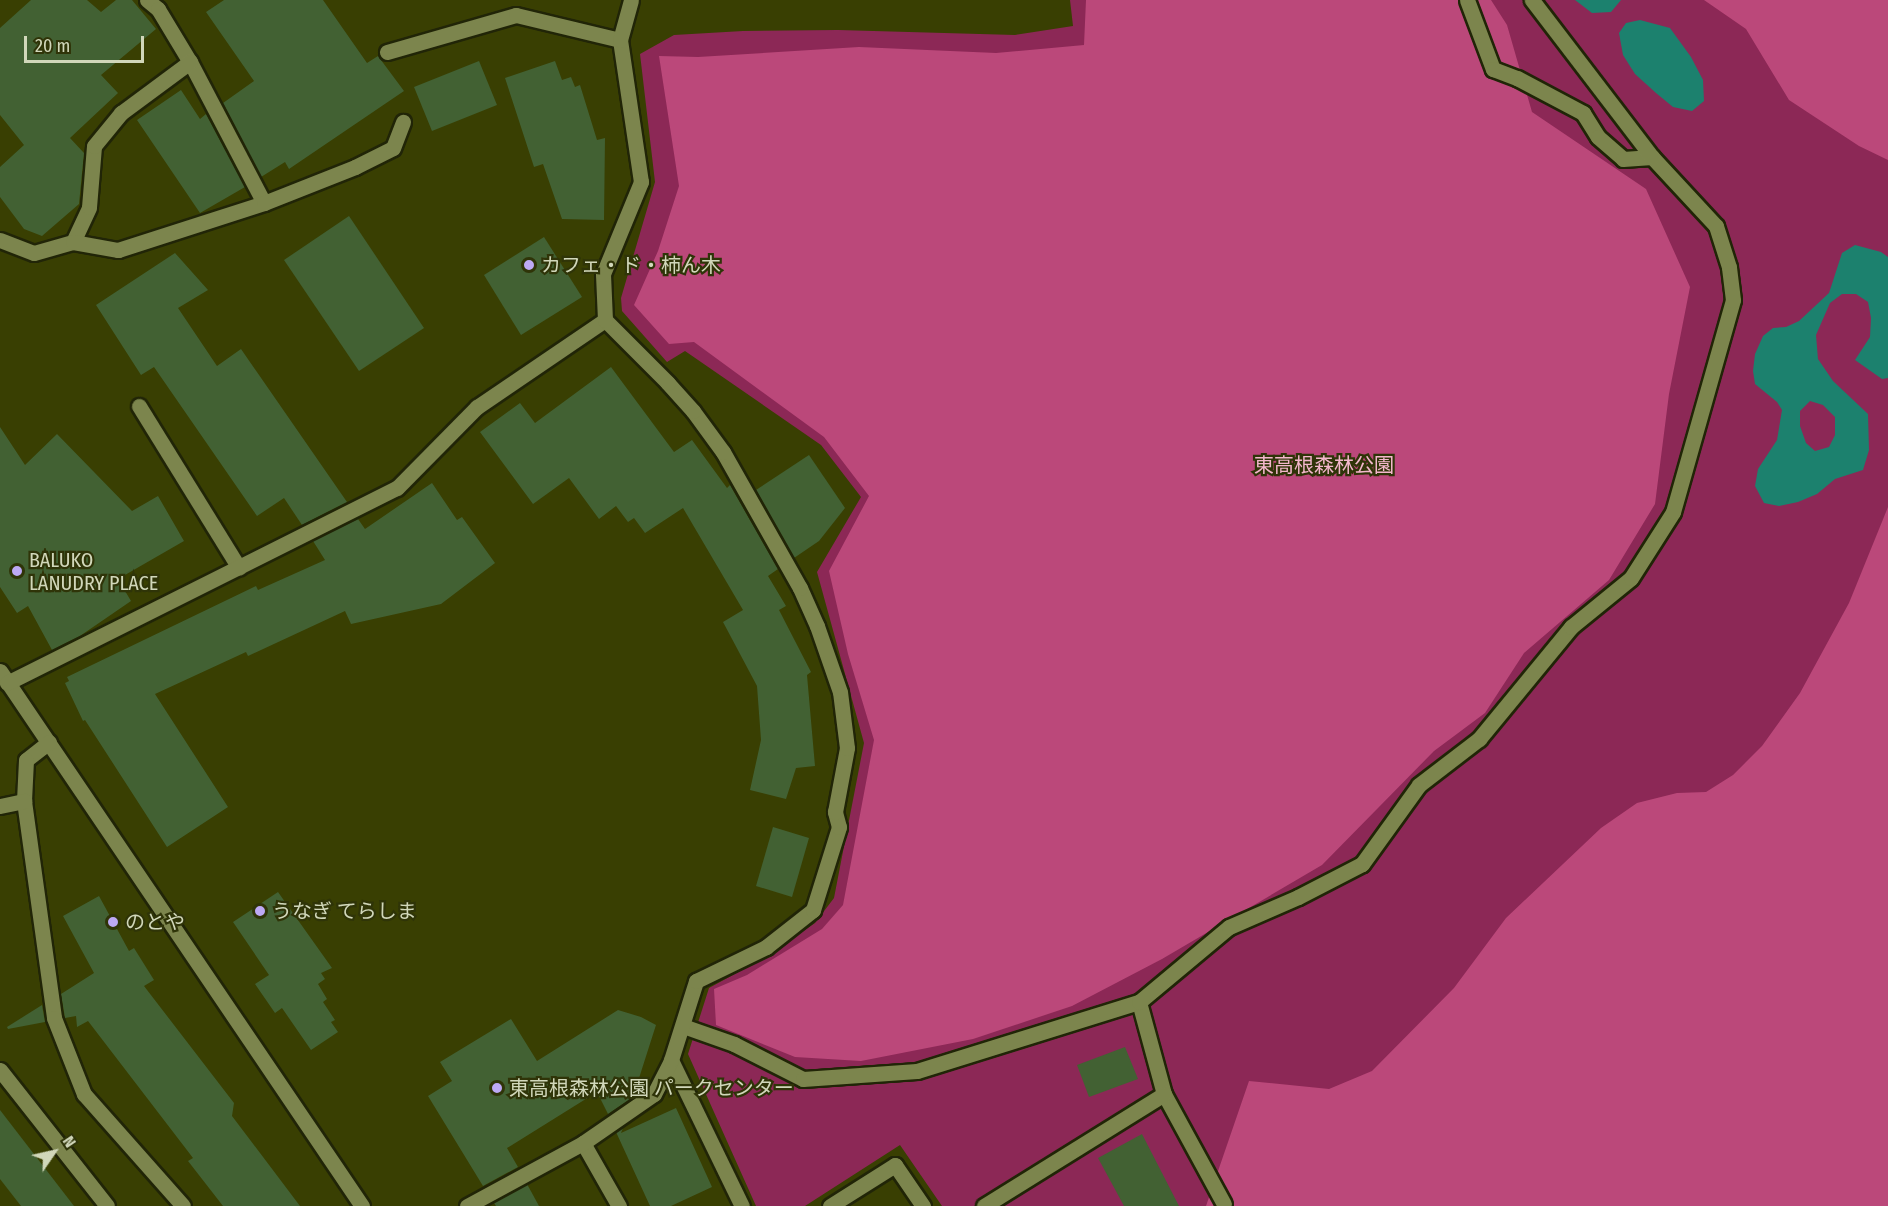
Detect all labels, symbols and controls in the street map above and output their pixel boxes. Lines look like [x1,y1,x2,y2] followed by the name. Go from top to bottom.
[27,24,147,62] scale bar
[35,35,70,57] text: 20 m
[541,253,721,277] place label: カフェ・ド・柿ん木
[522,258,536,272] marker: カフェ・ド・柿ん木
[1254,453,1394,477] park label: 東高根森林公園
[29,548,158,595] place label: BALUKO LANUDRY PLACE
[10,564,24,578] marker: BALUKO LANUDRY PLACE
[272,899,417,923] place label: うなぎ てらしま
[253,904,267,918] marker: うなぎ てらしま
[125,910,185,934] place label: のとや
[106,915,120,929] marker: のとや
[509,1076,794,1100] place label: 東高根森林公園 パークセンター
[490,1081,504,1095] marker: 東高根森林公園 パークセンター
[24,1122,84,1182] north arrow
[59,1132,80,1151] text: N

